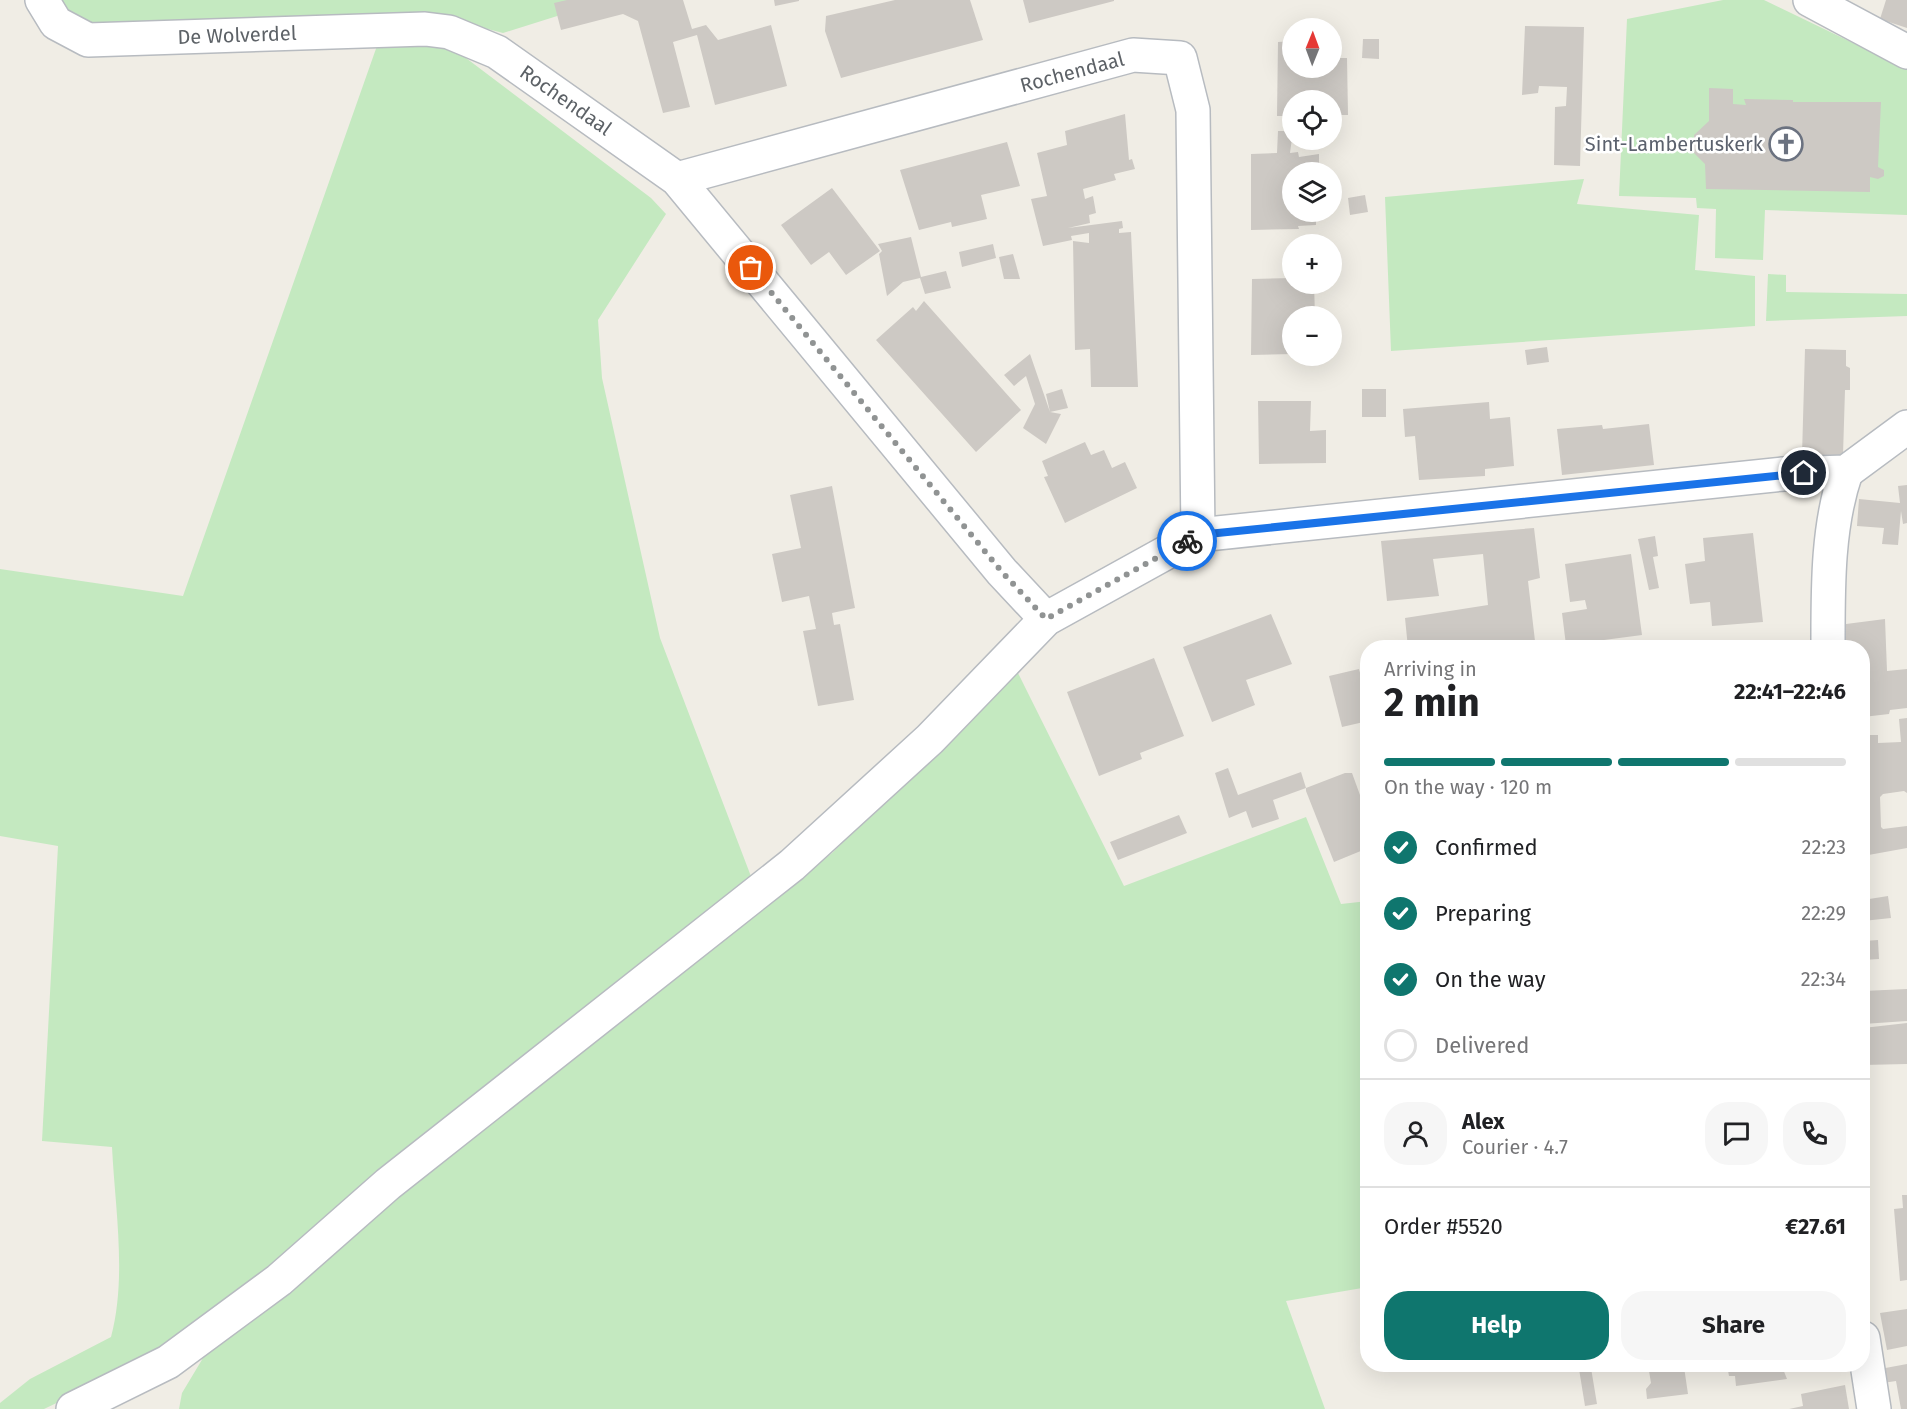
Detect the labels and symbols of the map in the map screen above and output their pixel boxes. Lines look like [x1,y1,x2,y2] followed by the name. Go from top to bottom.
[1282,18,1342,78] north arrow
[177,21,297,49] street label: De Wolverdel
[1017,47,1127,97] street label: Rochendaal
[515,60,617,140] street label: Rochendaal
[1768,126,1804,162] church icon: Sint-Lambertuskerk
[1585,132,1764,156] place label: Sint-Lambertuskerk
[725,242,776,293] pin
[1778,447,1829,498] pin
[1157,511,1217,571] courier

